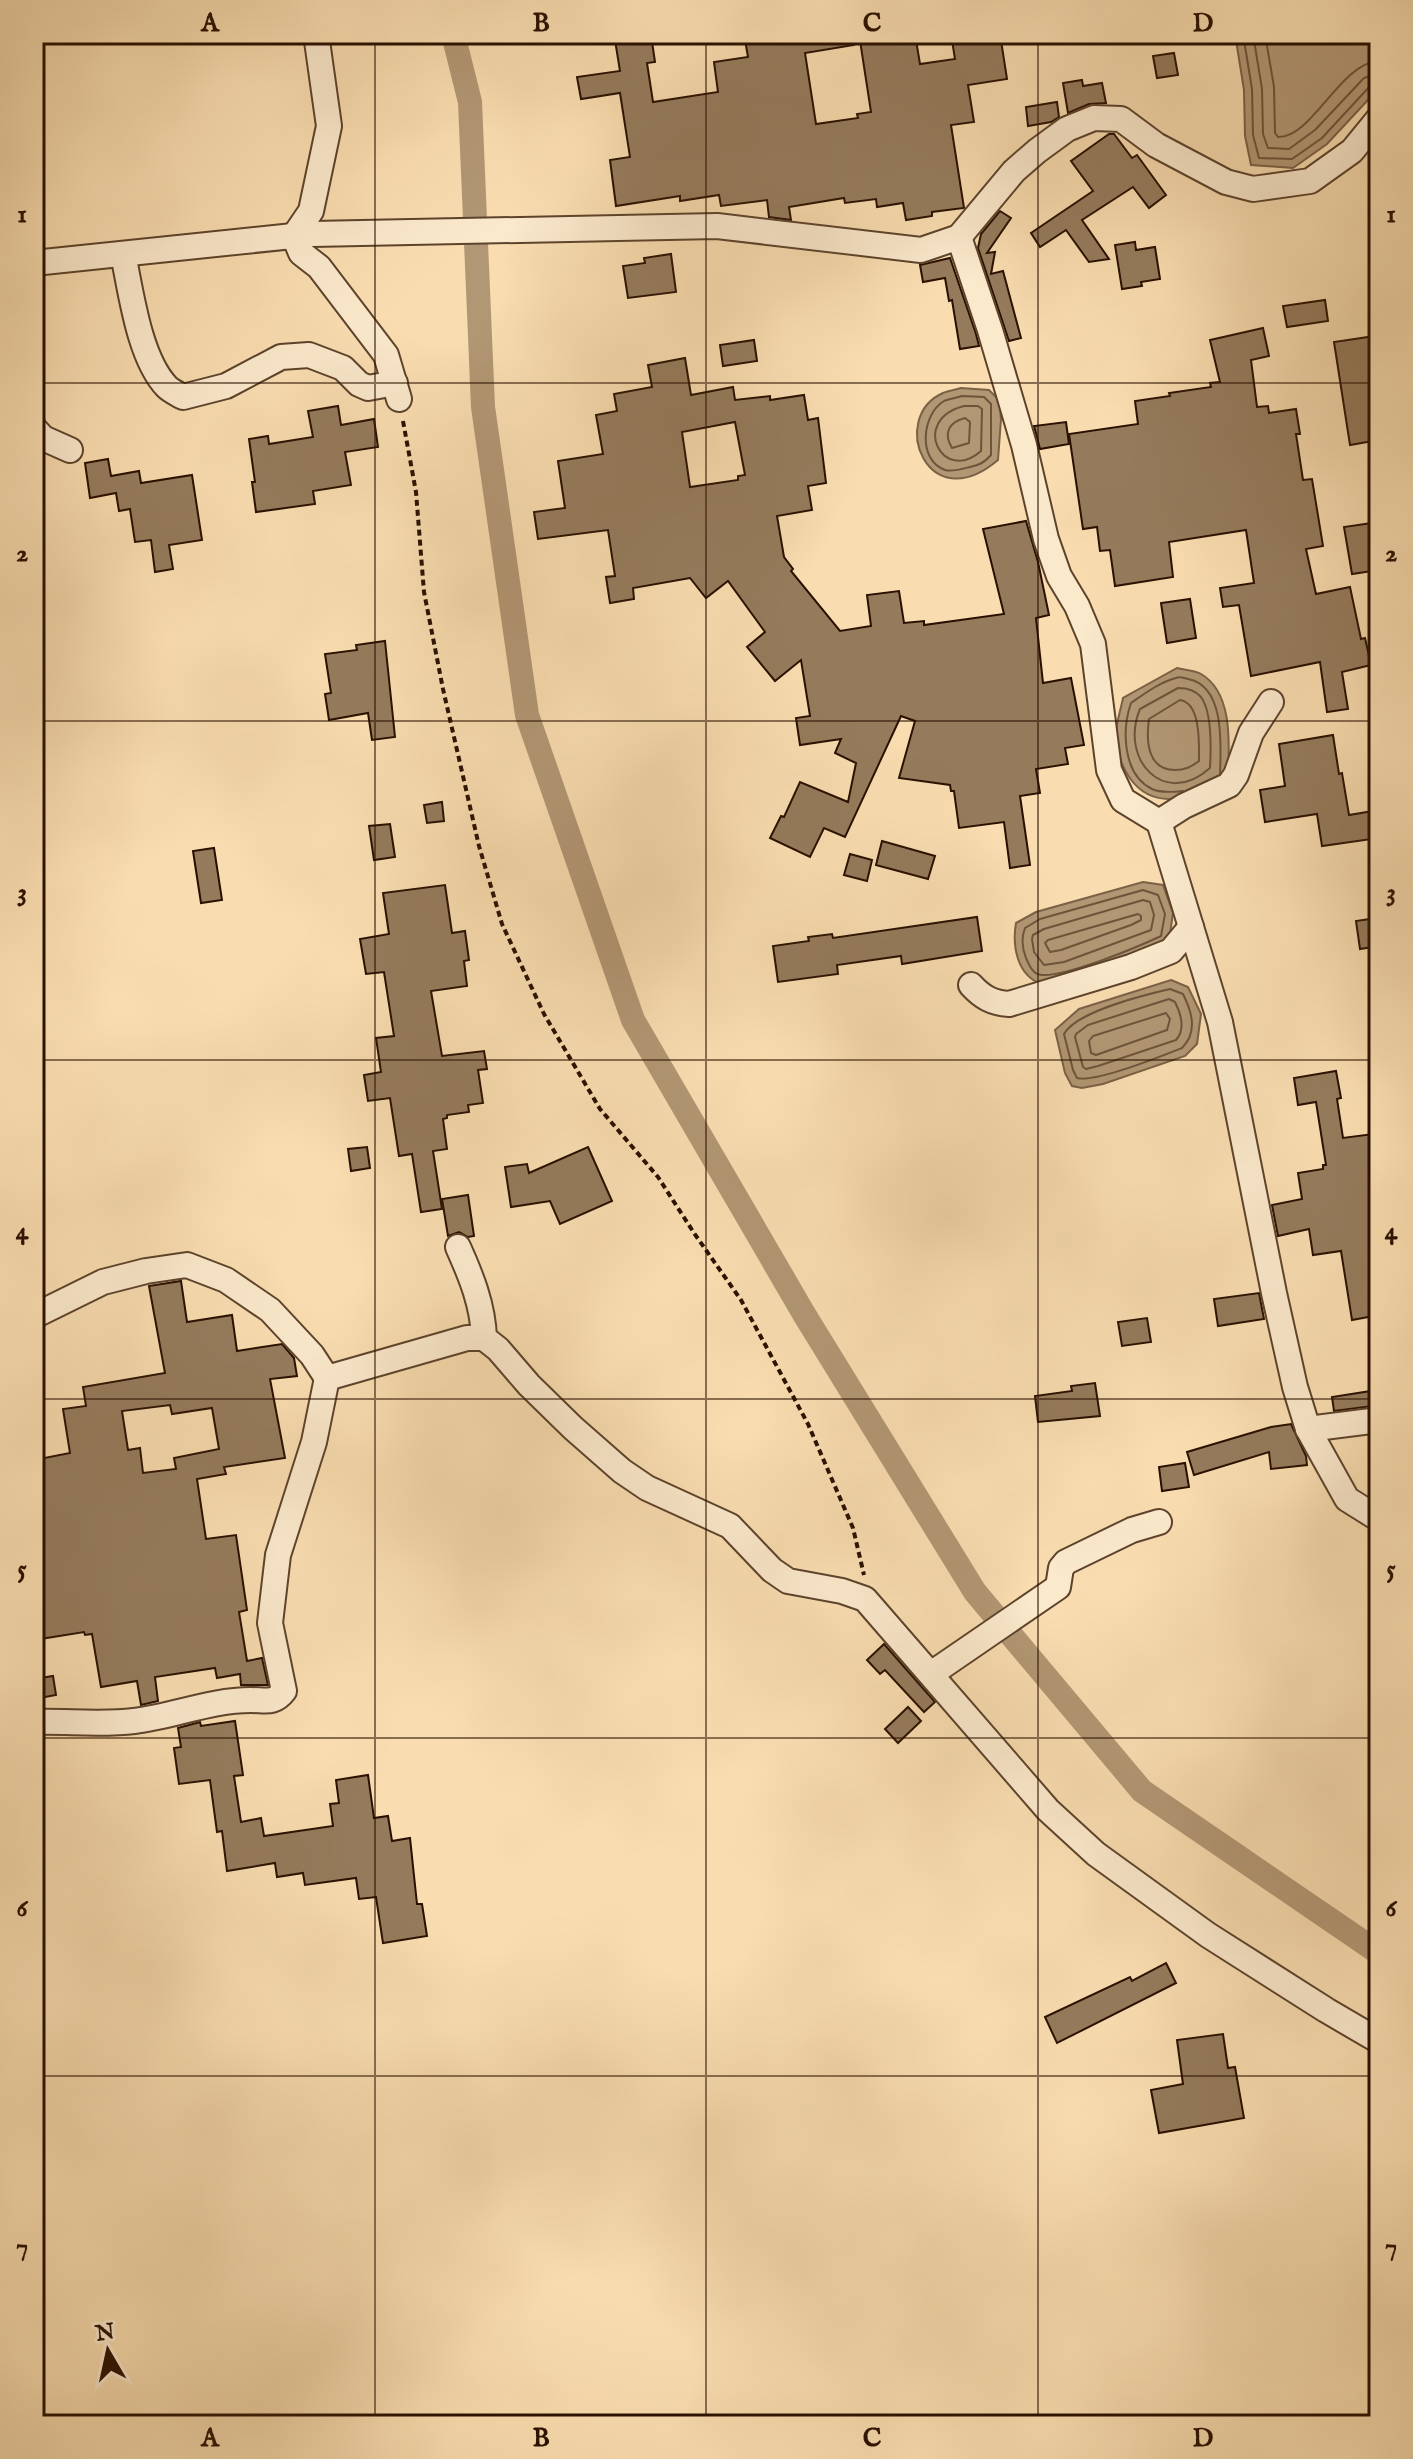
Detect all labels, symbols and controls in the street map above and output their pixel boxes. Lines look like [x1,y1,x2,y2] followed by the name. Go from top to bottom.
[200,7,220,40] text: A
[532,7,550,40] text: B
[863,7,882,40] text: C
[1193,7,1214,40] text: D
[17,198,27,231] text: 1
[1386,198,1396,231] text: 1
[16,537,28,570] text: 2
[1385,537,1397,570] text: 2
[17,876,27,909] text: 3
[1386,876,1396,909] text: 3
[16,1215,30,1248] text: 4
[1385,1215,1399,1248] text: 4
[17,1553,27,1586] text: 5
[1386,1553,1396,1586] text: 5
[17,1892,29,1925] text: 6
[1386,1892,1398,1925] text: 6
[16,2231,28,2264] text: 7
[1385,2231,1397,2264] text: 7
[68,2311,148,2391] north arrow
[93,2318,117,2349] text: N
[200,2422,220,2455] text: A
[532,2422,550,2455] text: B
[863,2422,882,2455] text: C
[1193,2422,1214,2455] text: D

